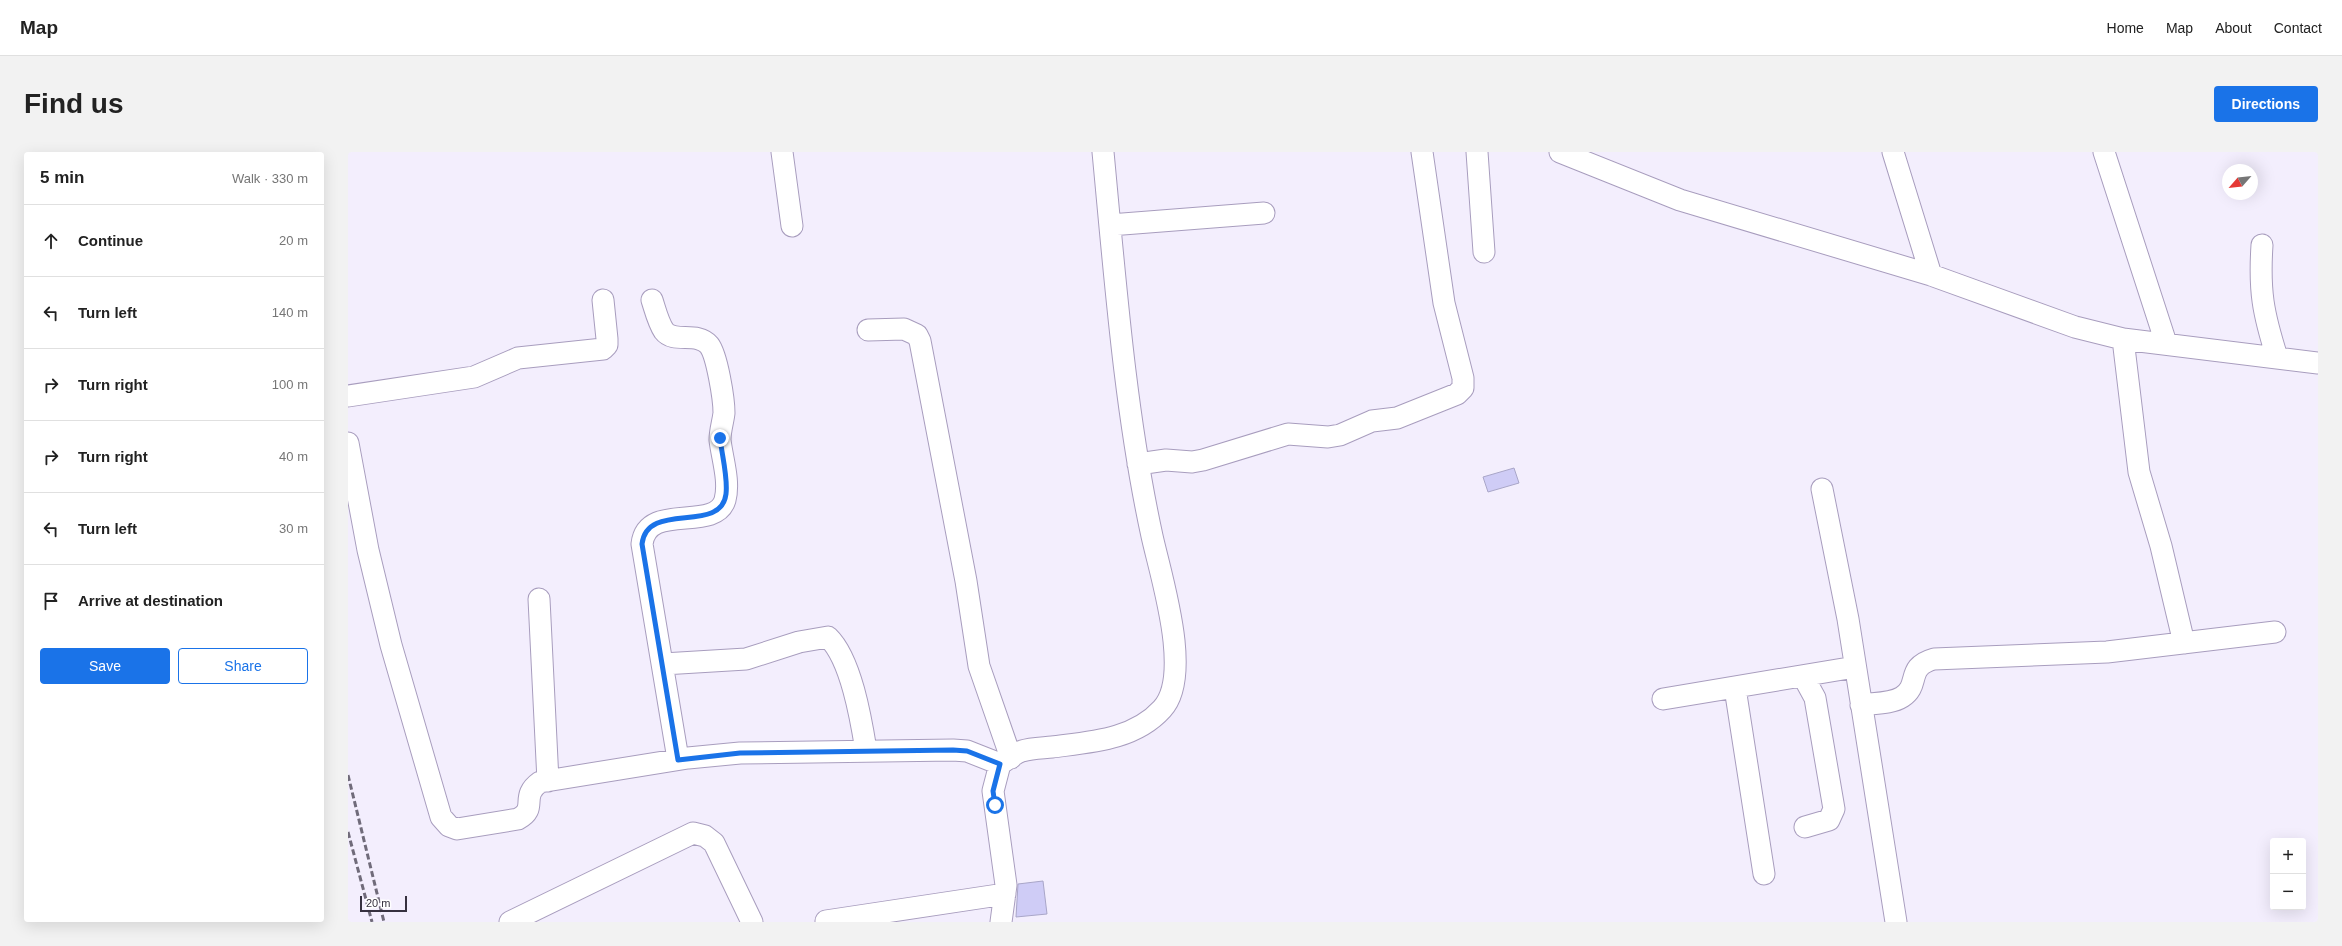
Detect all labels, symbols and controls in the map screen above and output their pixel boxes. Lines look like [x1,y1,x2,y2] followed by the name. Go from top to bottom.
[20,17,58,38] text: Map
[2107,20,2144,36] text: Home
[2166,20,2193,36] text: Map
[2215,20,2252,36] text: About
[2274,20,2322,36] text: Contact
[2214,86,2318,122] button: Directions
[24,88,124,119] text: Find us
[2222,164,2258,200] north arrow
[40,168,84,187] text: 5 min
[232,171,308,186] text: Walk · 330 m
[40,230,62,252] icon: ahead
[78,232,143,249] text: Continue
[279,233,308,248] text: 20 m
[40,302,62,324] icon: left
[78,304,137,321] text: Turn left
[272,305,308,320] text: 140 m
[40,374,62,396] icon: right
[78,376,148,393] text: Turn right
[272,377,308,392] text: 100 m
[711,429,729,447] route end
[40,446,62,468] icon: right
[78,448,148,465] text: Turn right
[279,449,308,464] text: 40 m
[40,518,62,540] icon: left
[78,520,137,537] text: Turn left
[279,521,308,536] text: 30 m
[40,590,62,612] icon: arrive
[78,592,223,609] text: Arrive at destination
[40,648,170,684] button: Save
[178,648,308,684] button: Share
[986,796,1004,814] route start
[2270,838,2306,910] map controls
[2270,838,2306,874] button: +
[2270,874,2306,910] button: −
[360,894,407,913] scale bar
[366,897,390,909] text: 20 m

